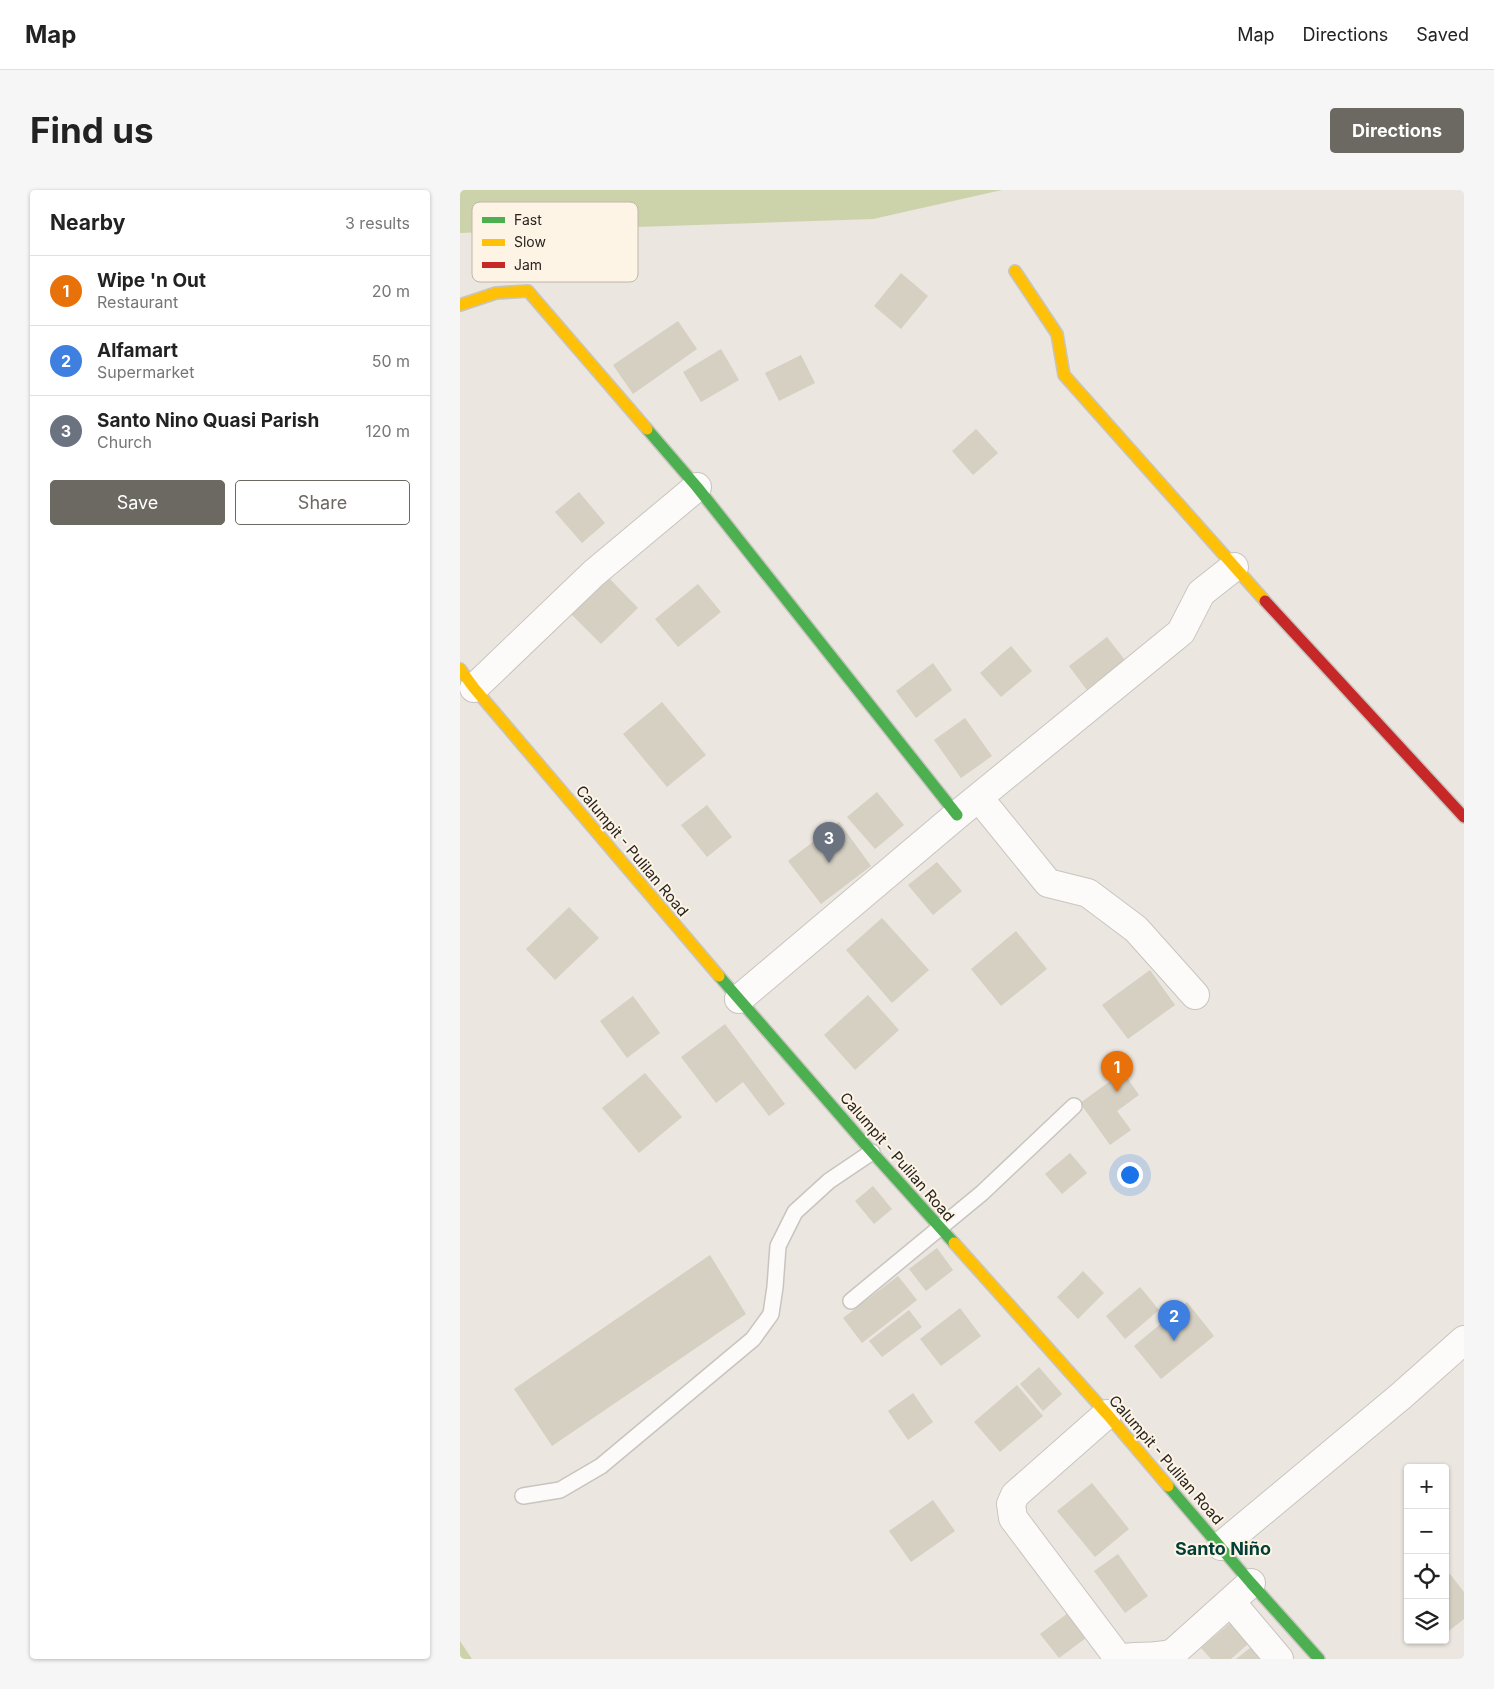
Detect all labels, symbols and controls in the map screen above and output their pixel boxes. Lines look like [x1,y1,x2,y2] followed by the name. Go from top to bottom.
[25,20,76,49] text: Map
[1237,24,1275,45] text: Map
[1303,24,1388,45] text: Directions
[1416,24,1469,45] text: Saved
[1330,108,1464,153] button: Directions
[30,109,154,151] text: Find us
[472,202,638,282] legend
[50,210,125,235] text: Nearby
[514,211,542,228] text: Fast
[345,213,410,233] text: 3 results
[514,233,546,250] text: Slow
[514,256,542,273] text: Jam
[97,269,206,292] text: Wipe 'n Out
[63,281,69,301] text: 1
[372,281,410,301] text: 20 m
[97,292,178,312] text: Restaurant
[97,339,178,362] text: Alfamart
[61,351,71,371] text: 2
[372,351,410,371] text: 50 m
[97,362,194,382] text: Supermarket
[97,409,319,432] text: Santo Nino Quasi Parish
[61,421,71,441] text: 3
[365,421,410,441] text: 120 m
[97,432,152,452] text: Church
[50,480,225,525] button: Save
[235,480,410,525] button: Share
[572,781,693,920] street label: Calumpit - Pulilan Road
[813,822,845,863] pin: 3
[1101,1051,1133,1092] pin: 1
[836,1088,959,1225] street label: Calumpit - Pulilan Road
[1117,1162,1143,1188] your location
[1158,1300,1190,1341] pin: 2
[1105,1391,1228,1528] street label: Calumpit - Pulilan Road
[1404,1464,1449,1644] map controls
[1404,1464,1449,1509] button: +
[1404,1509,1449,1554] button: −
[1175,1538,1271,1559] district label: Santo Niño
[1404,1554,1449,1599] button: locate
[1404,1599,1449,1644] button: layers

